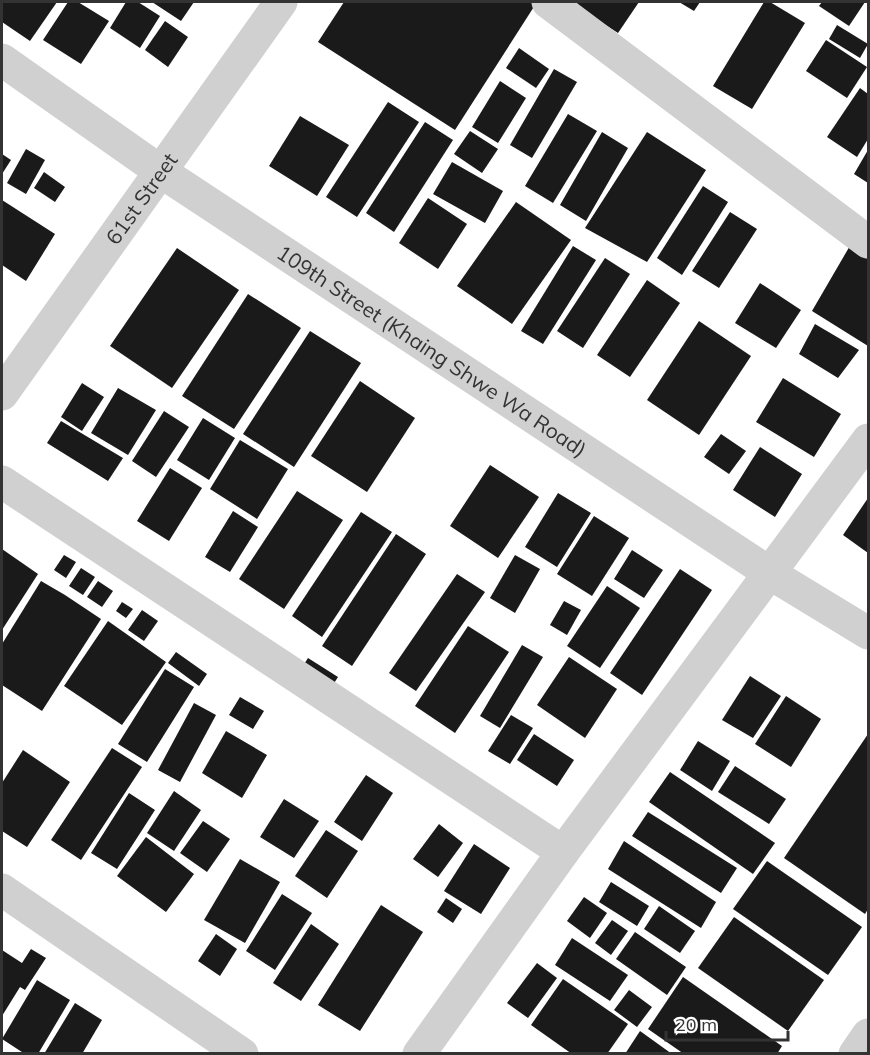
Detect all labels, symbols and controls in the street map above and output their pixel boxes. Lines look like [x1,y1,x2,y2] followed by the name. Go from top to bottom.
[100,148,183,249] street label: 61st Street
[272,239,592,462] street label: 109th Street (Khaing Shwe Wa Road)
[666,1004,788,1042] scale bar
[675,1013,717,1036] text: 20 m

